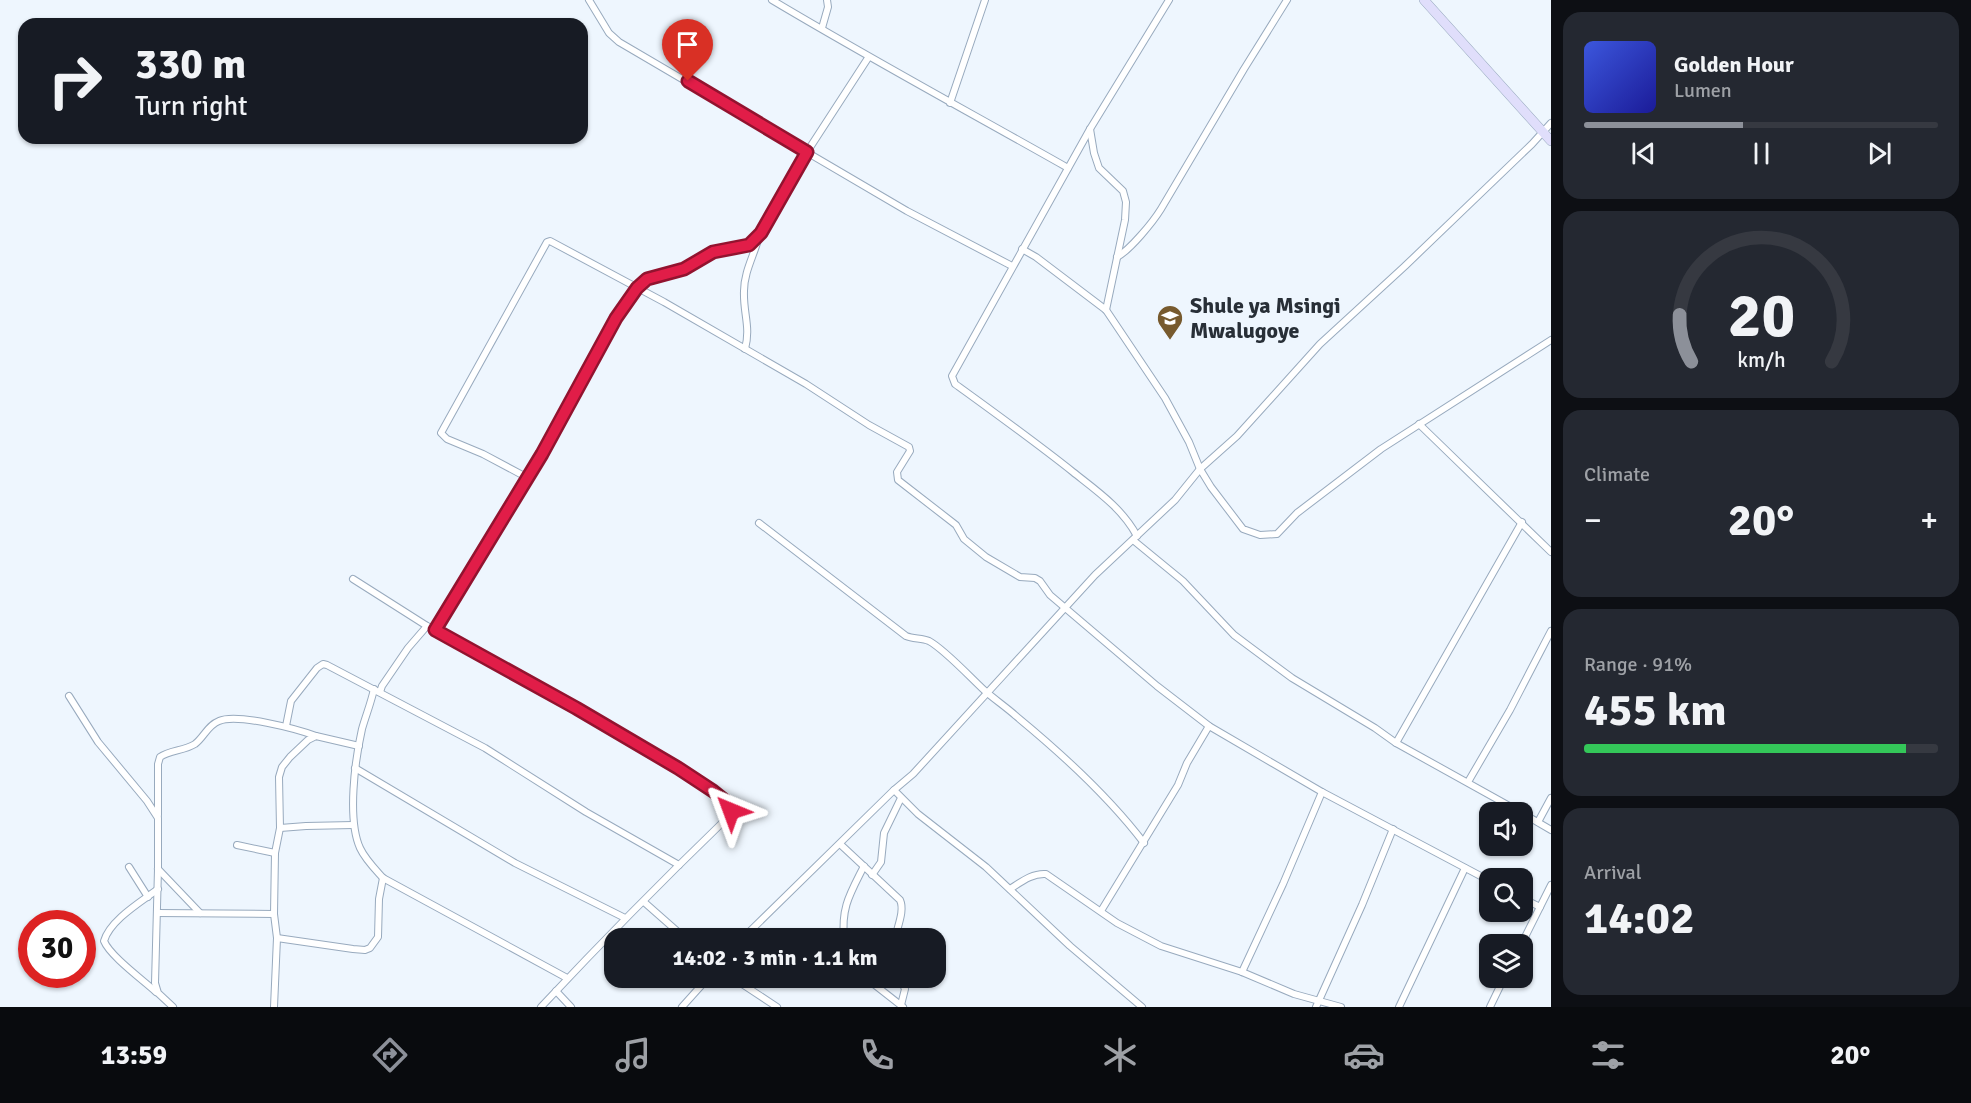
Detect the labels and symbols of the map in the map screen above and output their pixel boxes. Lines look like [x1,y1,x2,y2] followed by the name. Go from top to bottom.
[662,19,713,81] pin
[1190,292,1341,344] place label: Shule ya Msingi Mwalugoye
[1155,303,1185,341] school or university icon: Shule ya Msingi Mwalugoye
[699,779,763,843] position arrow
[18,910,96,988] speed limit sign: 30

